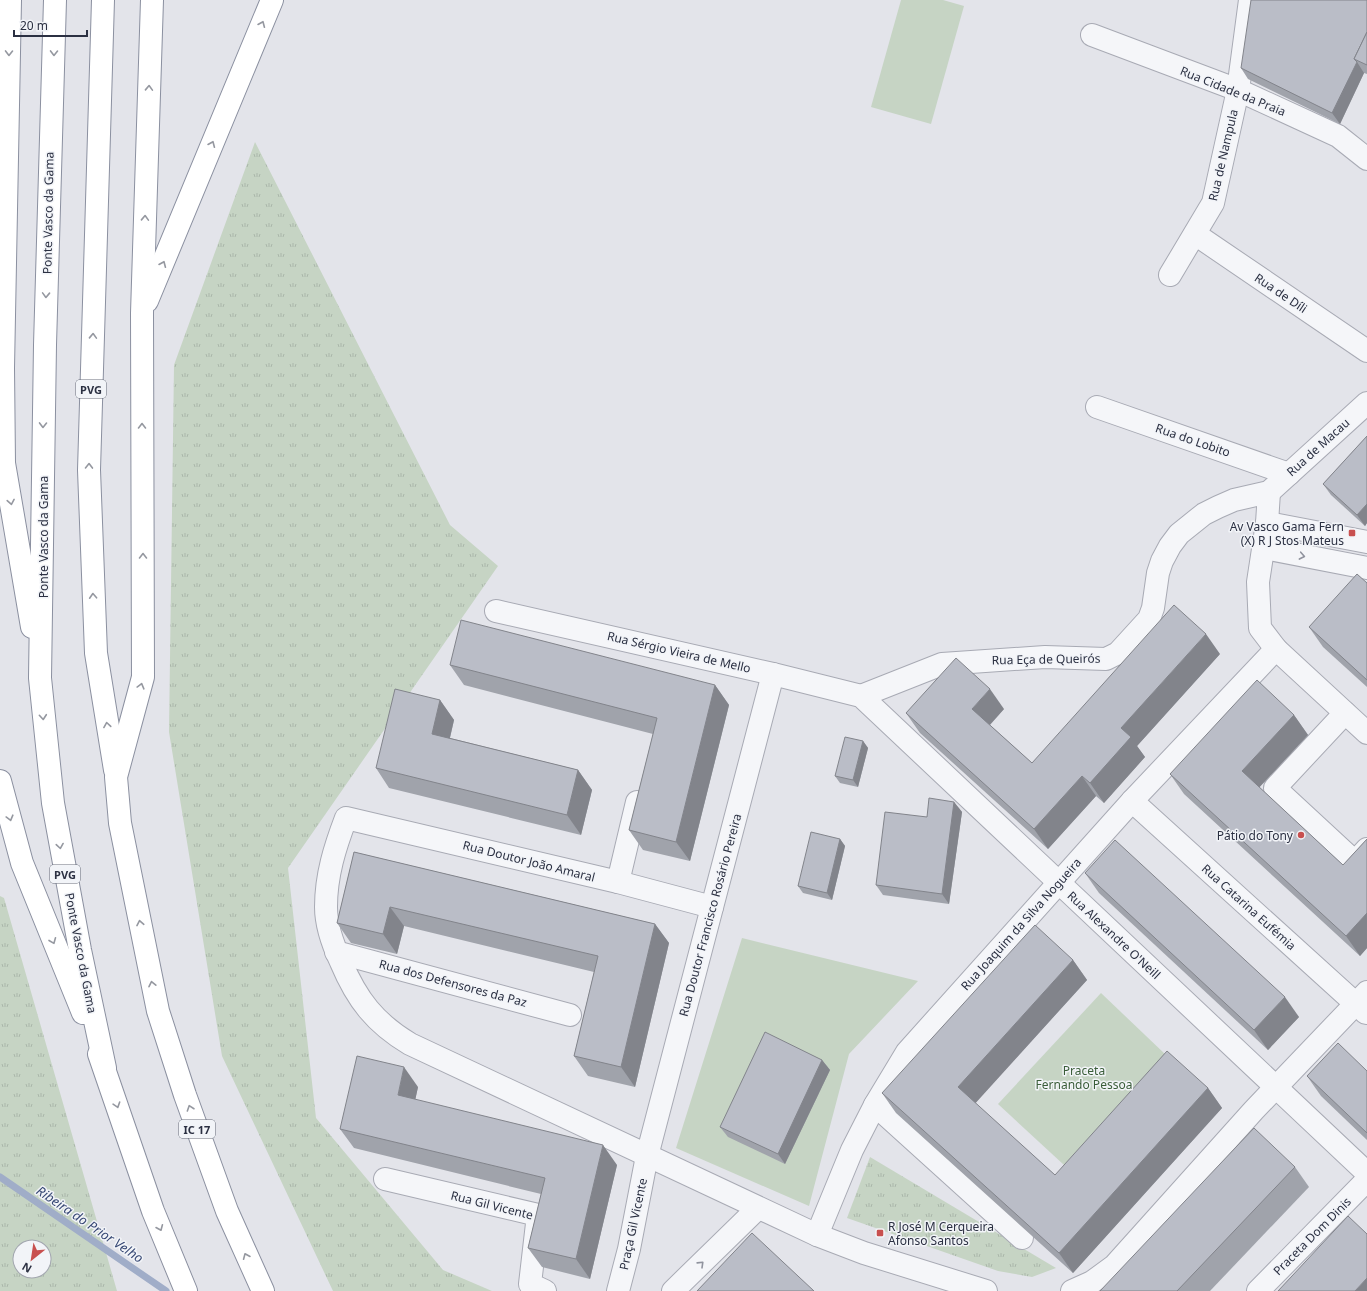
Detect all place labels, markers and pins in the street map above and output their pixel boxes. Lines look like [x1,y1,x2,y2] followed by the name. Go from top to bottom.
[1230,518,1344,549] place label: Av Vasco Gama Fern (X) R J Stos Mateus
[1347,528,1357,538] marker: Av Vasco Gama Fern (X) R J Stos Mateus
[1217,827,1294,844] place label: Pátio do Tony
[1296,830,1306,840] marker: Pátio do Tony
[888,1218,994,1249] place label: R José M Cerqueira Afonso Santos
[875,1228,885,1238] marker: R José M Cerqueira Afonso Santos

